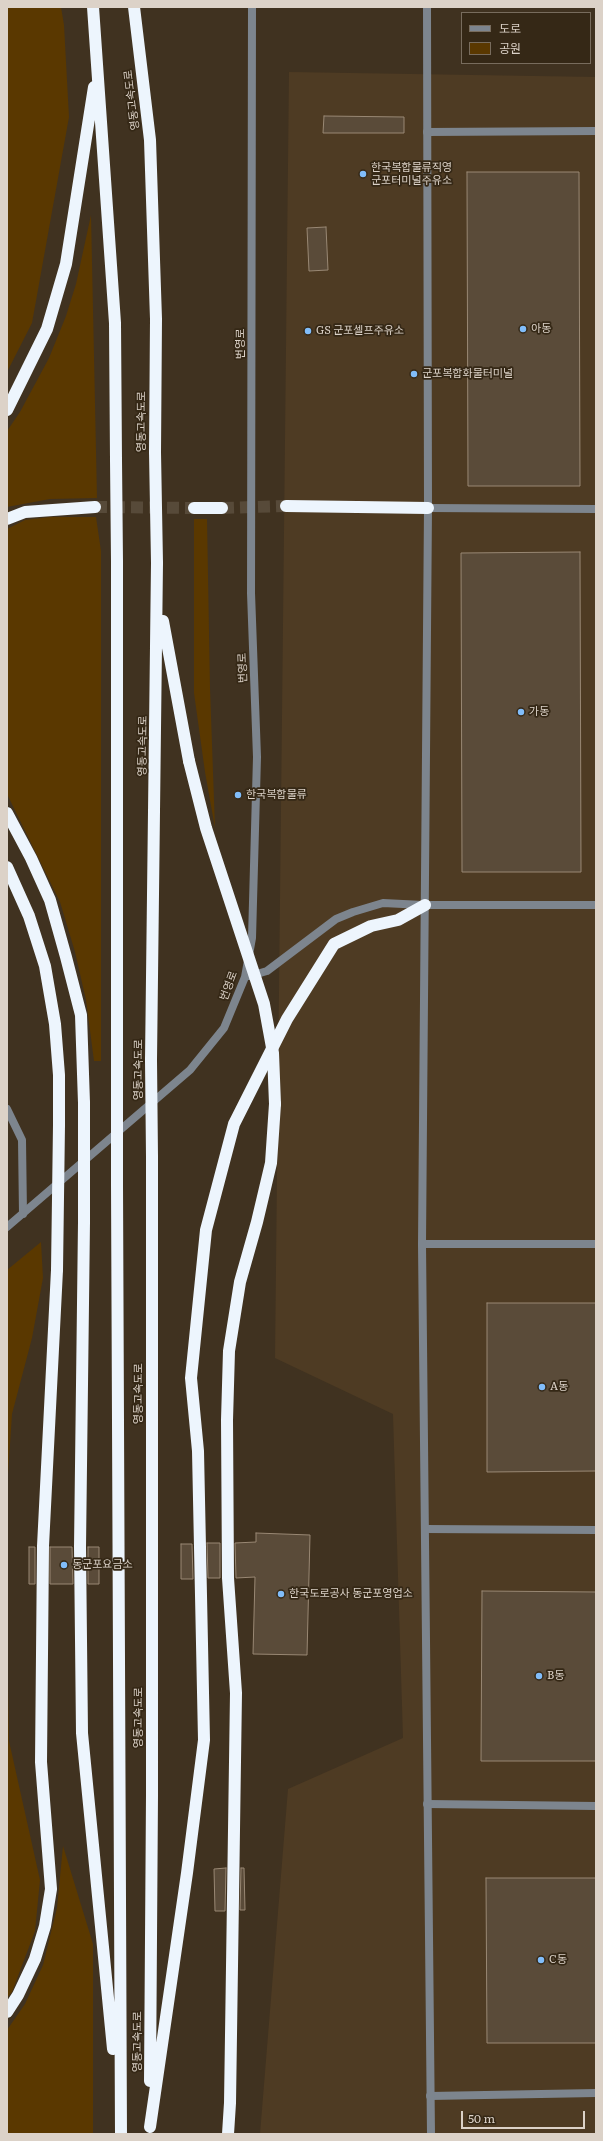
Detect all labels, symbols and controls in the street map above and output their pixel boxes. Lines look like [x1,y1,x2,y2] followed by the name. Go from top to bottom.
[461,12,591,64] legend
[499,19,521,37] text: 도로
[499,39,521,57] text: 공원
[122,69,142,131] street label: 영동고속도로
[371,161,452,187] place label: 한국복합물류직영 군포터미널주유소
[358,169,368,179] marker: 한국복합물류직영 군포터미널주유소
[531,322,551,336] place label: 아동
[316,324,404,338] place label: GS 군포셀프주유소
[518,324,528,334] marker: 아동
[303,326,313,336] marker: GS 군포셀프주유소
[234,329,248,359] street label: 번영로
[422,367,513,381] place label: 군포복합화물터미널
[409,369,419,379] marker: 군포복합화물터미널
[135,392,149,452] street label: 영동고속도로
[236,653,250,683] street label: 번영로
[529,705,549,719] place label: 가동
[516,707,526,717] marker: 가동
[136,716,150,776] street label: 영동고속도로
[246,788,307,802] place label: 한국복합물류
[233,790,243,800] marker: 한국복합물류
[218,969,240,1003] street label: 번영로
[132,1040,146,1100] street label: 영동고속도로
[132,1364,146,1424] street label: 영동고속도로
[550,1380,568,1394] place label: A동
[537,1382,547,1392] marker: A동
[72,1558,133,1572] place label: 동군포요금소
[59,1560,69,1570] marker: 동군포요금소
[289,1587,413,1601] place label: 한국도로공사 동군포영업소
[276,1589,286,1599] marker: 한국도로공사 동군포영업소
[547,1669,564,1683] place label: B동
[534,1671,544,1681] marker: B동
[132,1688,146,1748] street label: 영동고속도로
[549,1953,567,1967] place label: C동
[536,1955,546,1965] marker: C동
[131,2012,145,2072] street label: 영동고속도로
[463,2103,587,2129] scale bar
[468,2109,495,2127] text: 50 m

